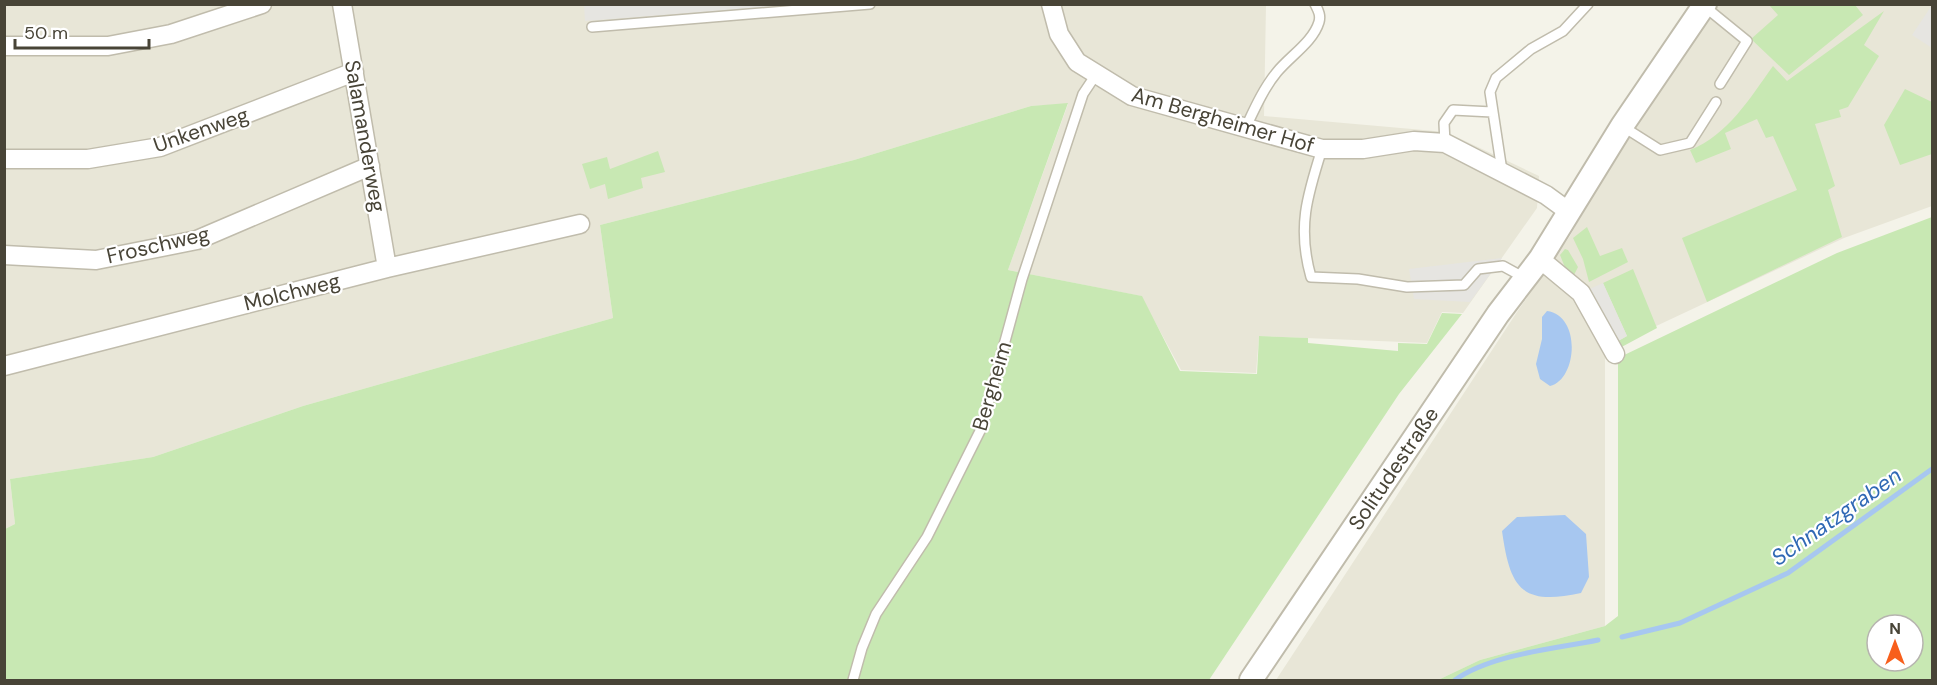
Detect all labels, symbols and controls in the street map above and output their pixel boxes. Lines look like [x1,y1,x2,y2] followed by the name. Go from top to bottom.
[15,12,148,50] scale bar
[24,21,68,45] text: 50 m
[338,58,392,215] street label: Salamanderweg
[1128,80,1318,160] street label: Am Bergheimer Hof
[150,101,253,159] street label: Unkenweg
[104,219,213,270] street label: Froschweg
[241,266,343,317] street label: Molchweg
[966,338,1018,434] street label: Bergheim
[1342,402,1445,536] street label: Solitudestraße
[1765,461,1907,572] water label: Schnatzgraben
[1865,613,1925,673] north arrow
[1889,618,1901,639] text: N

